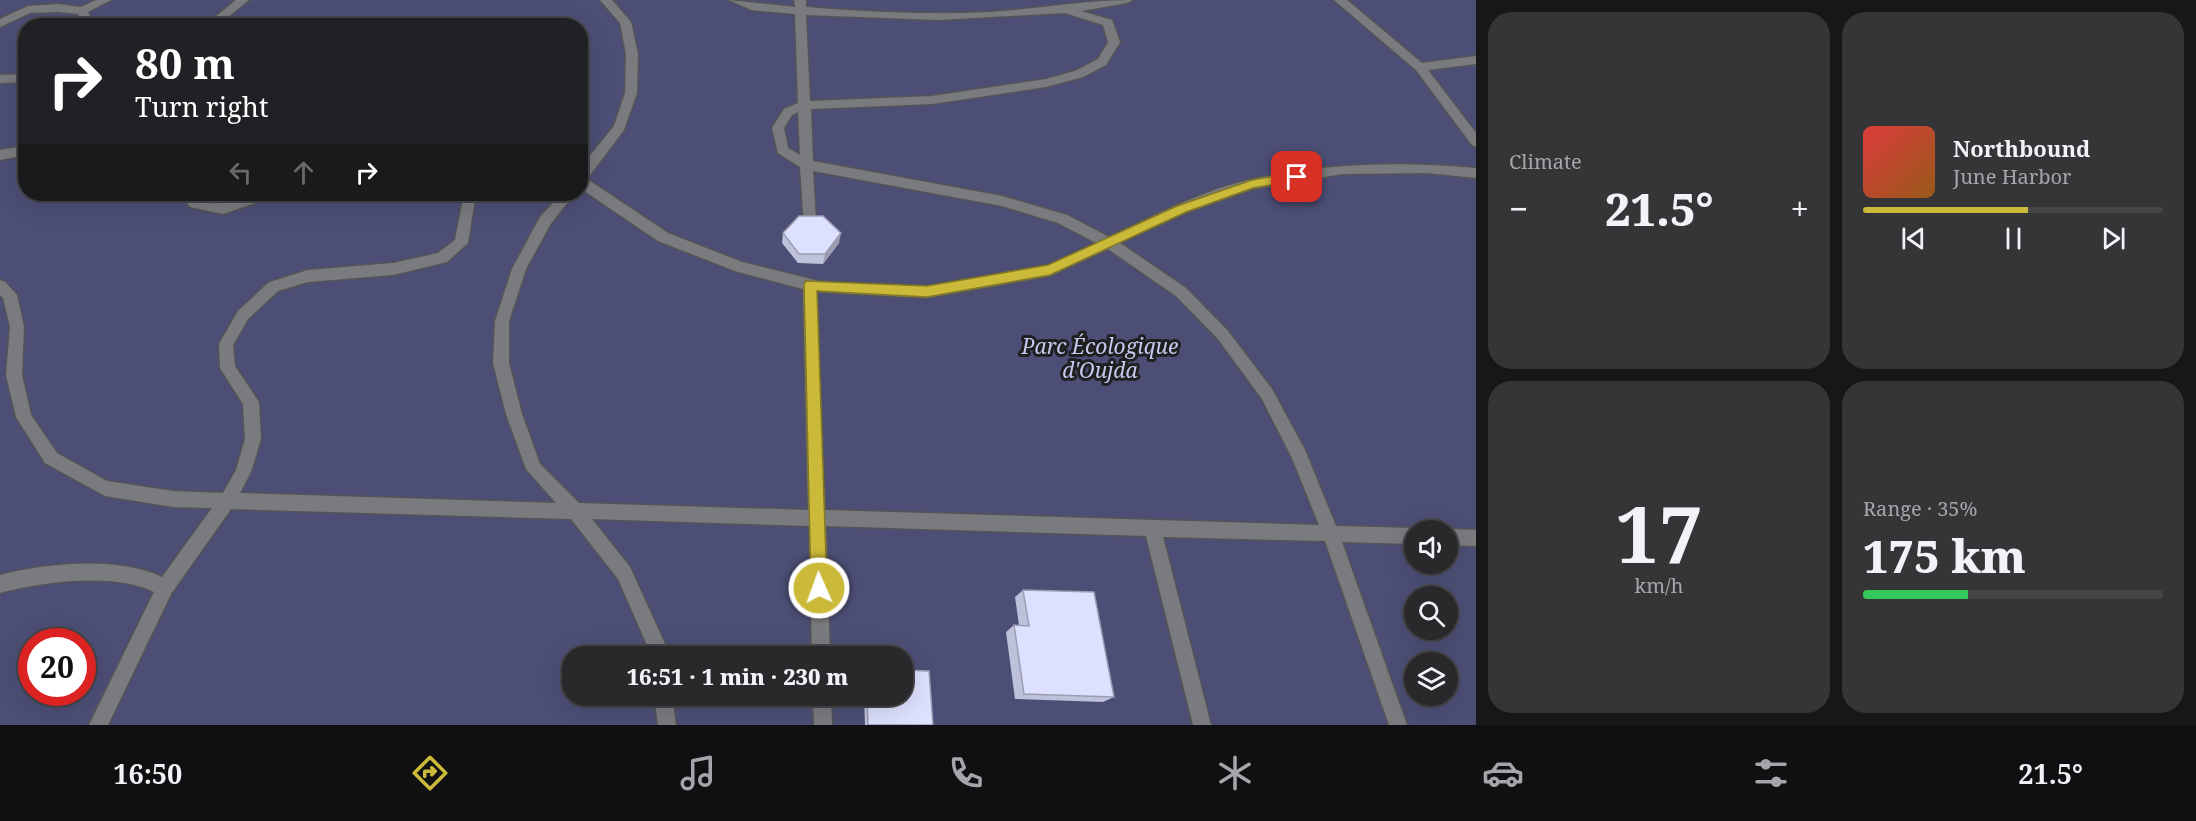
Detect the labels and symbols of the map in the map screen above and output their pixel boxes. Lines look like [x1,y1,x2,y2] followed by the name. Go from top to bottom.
[1271,151,1322,202] pin
[1021,332,1178,384] park label: Parc Écologique d'Oujda
[787,556,851,620] position arrow
[18,628,96,706] speed limit sign: 20

